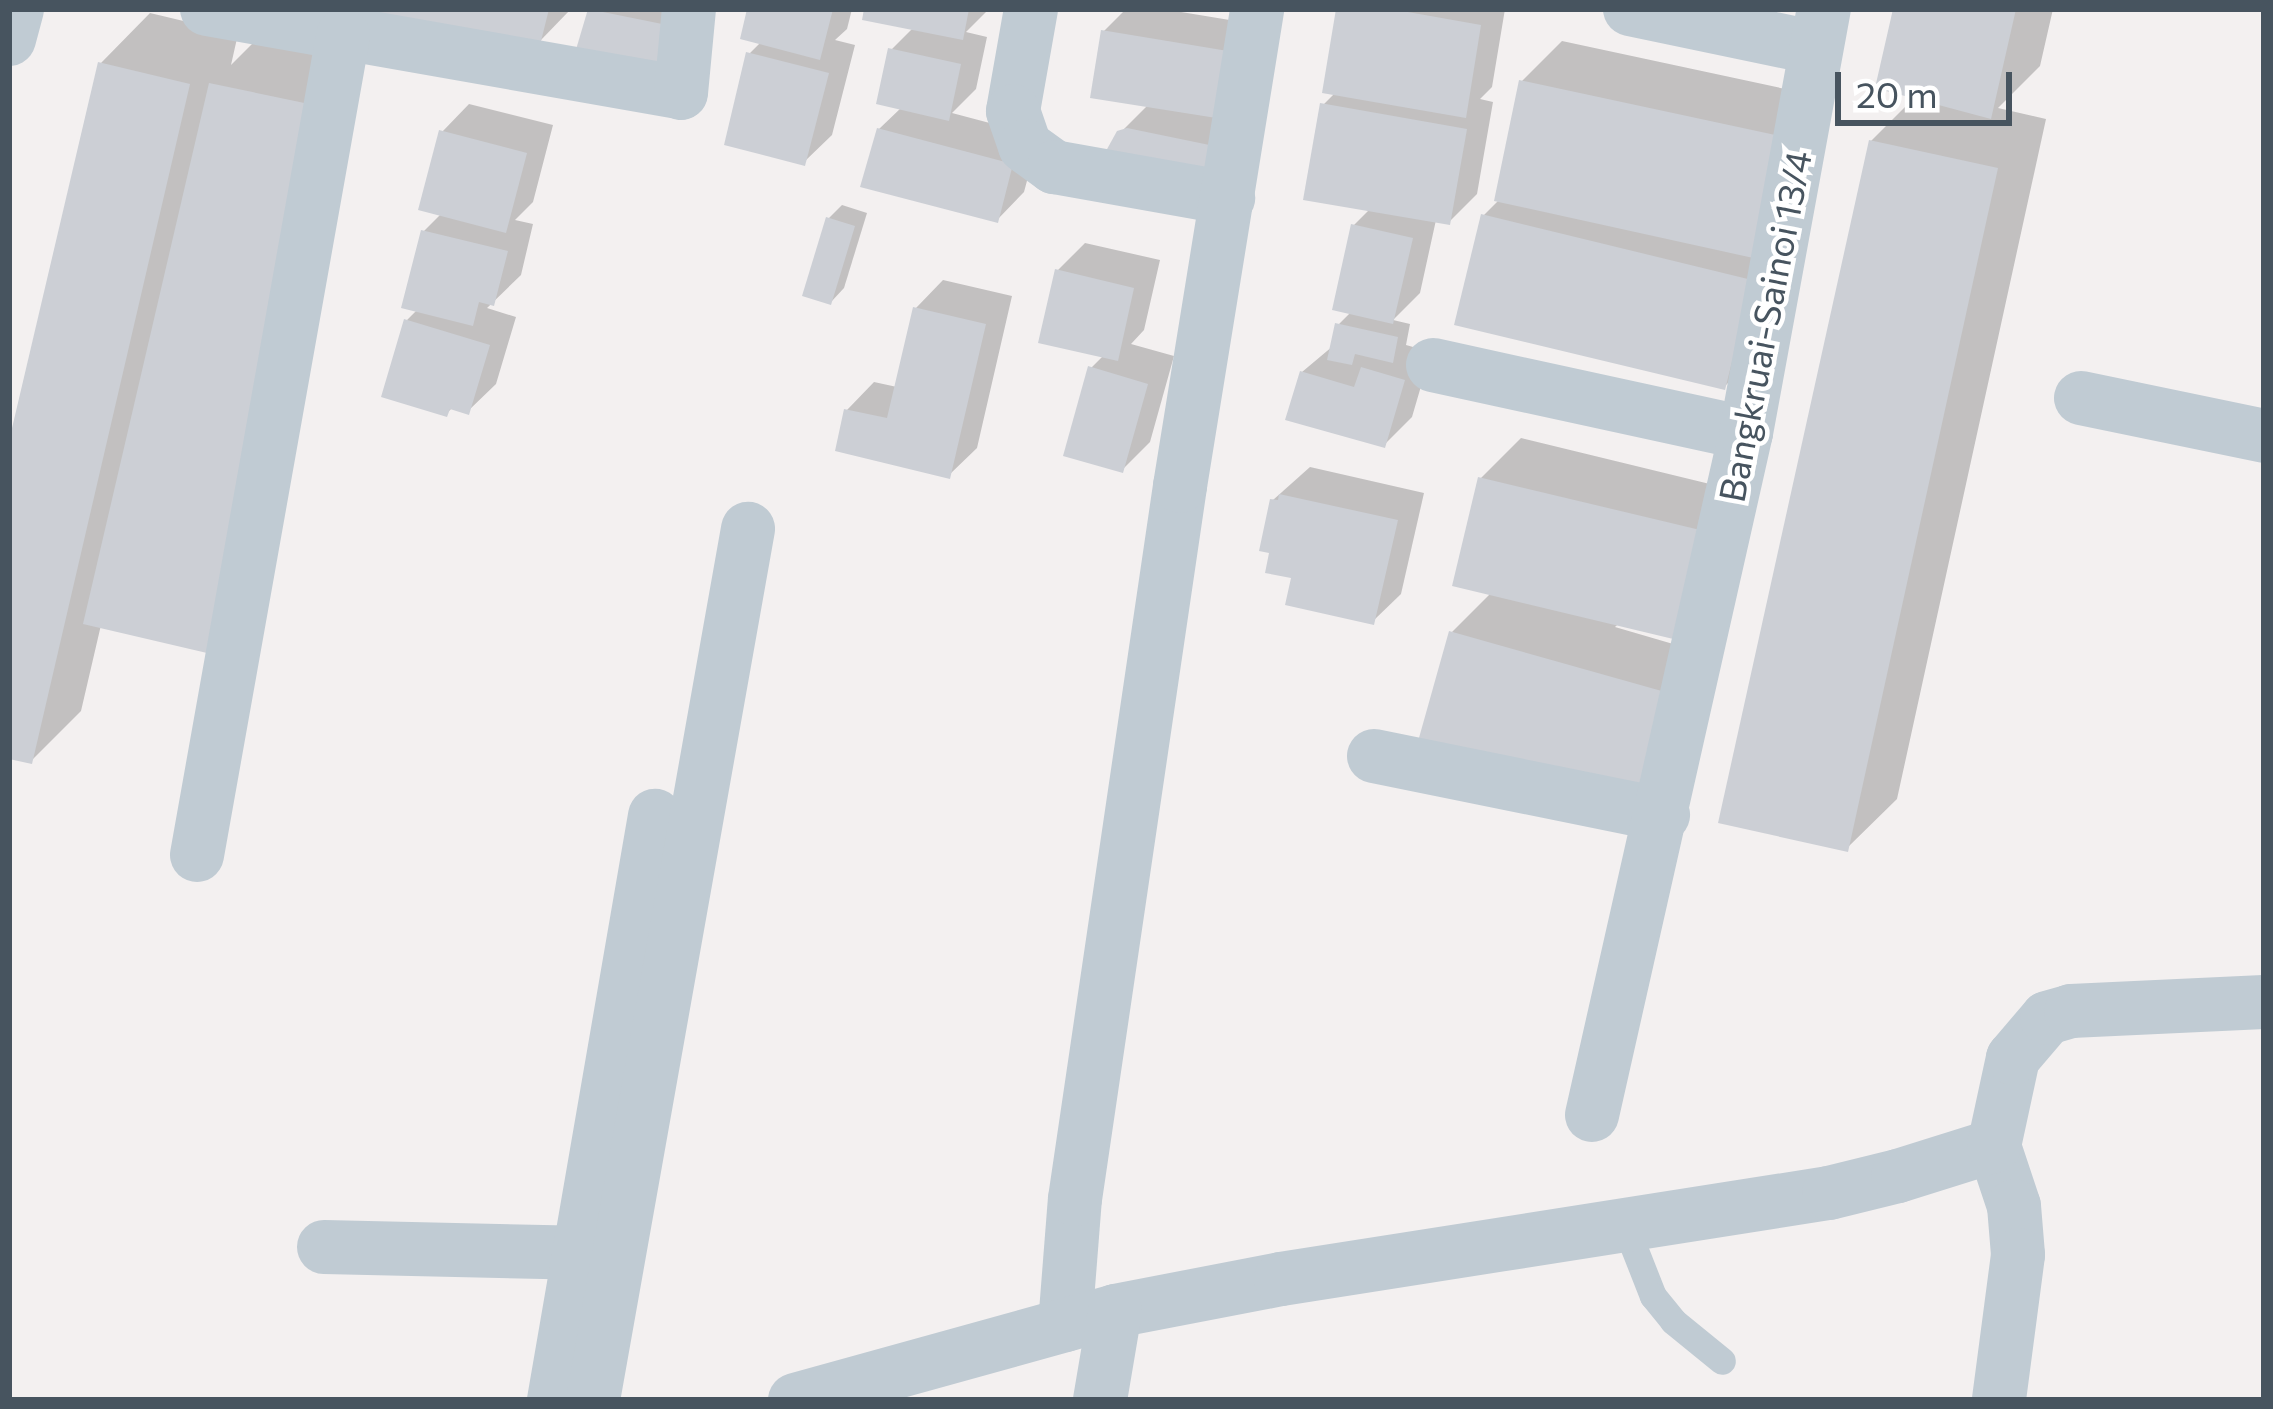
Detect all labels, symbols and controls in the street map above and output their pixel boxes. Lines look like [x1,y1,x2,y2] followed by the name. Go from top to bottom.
[1841,48,2018,122] scale bar
[1856,71,1938,115] text: 20 m
[1709,147,1819,505] street label: Bangkruai-Sainoi 13/4

